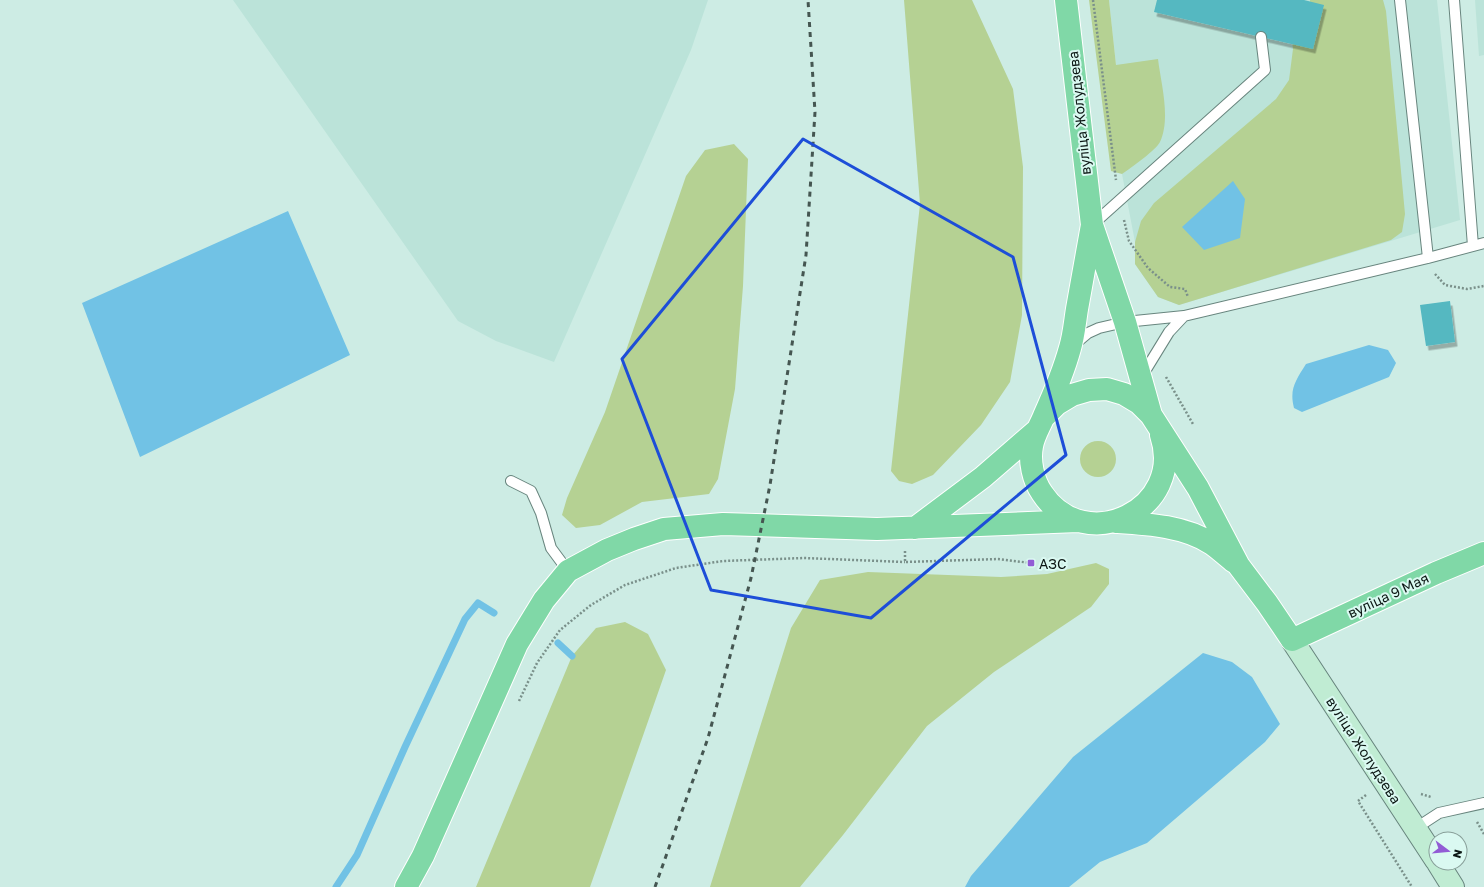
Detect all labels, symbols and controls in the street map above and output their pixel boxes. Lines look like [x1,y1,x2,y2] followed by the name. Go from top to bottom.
[1064,50,1094,176] street label: вуліца Жолудзева
[1039,555,1066,572] place label: АЗС
[1026,558,1036,568] marker: АЗС
[1345,569,1431,621] street label: вуліца 9 Мая
[1323,693,1405,807] street label: вуліца Жолудзева
[1428,831,1468,871] north arrow
[1451,848,1465,860] text: N

